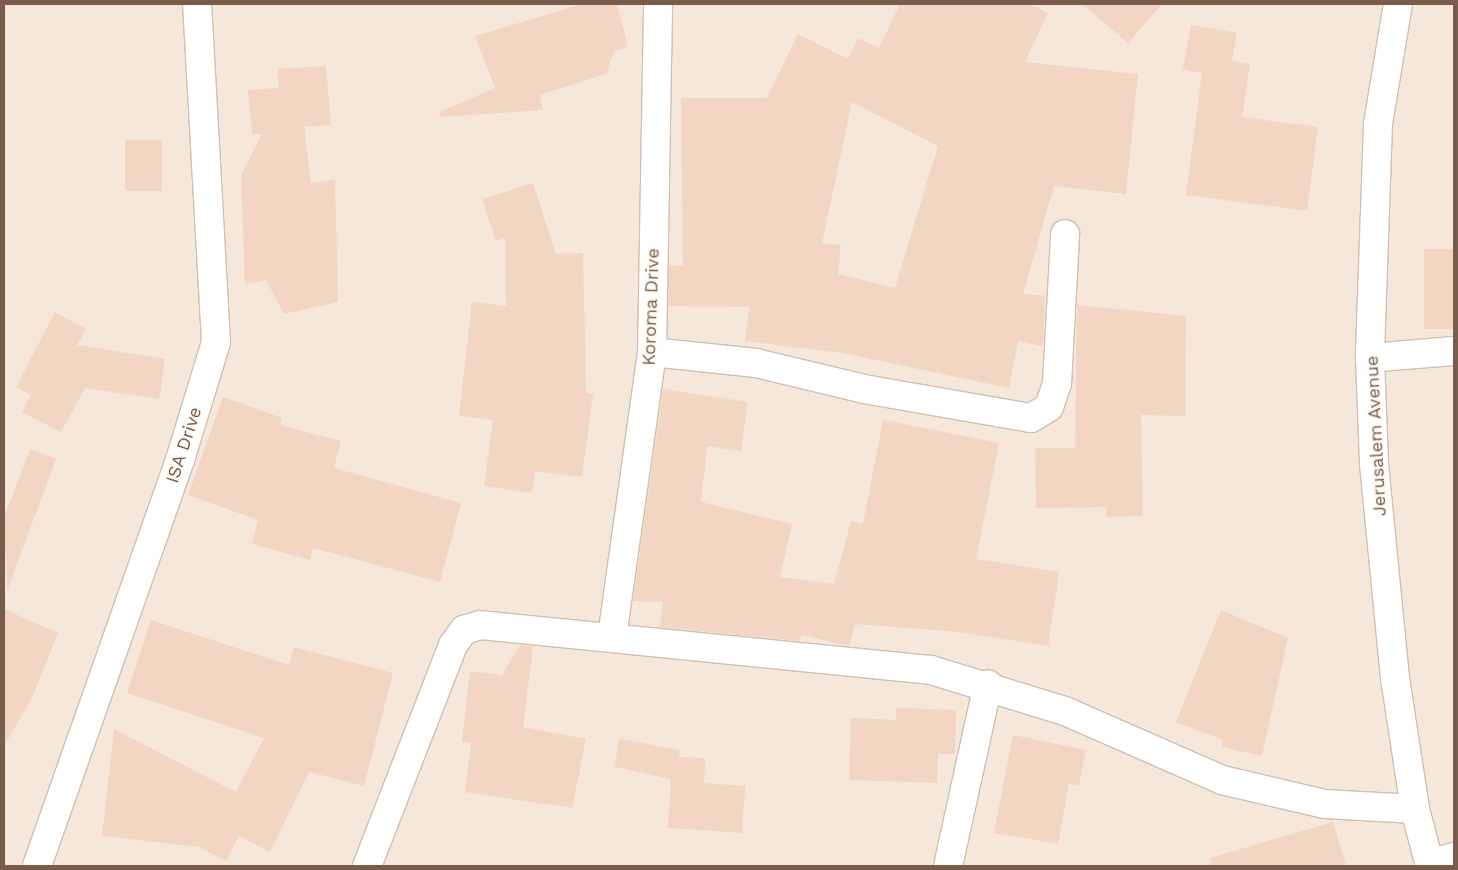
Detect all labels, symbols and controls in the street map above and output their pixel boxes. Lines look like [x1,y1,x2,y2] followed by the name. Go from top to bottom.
[638,248,664,366] street label: Koroma Drive
[1361,355,1391,517] street label: Jerusalem Avenue
[161,404,207,486] street label: ISA Drive

